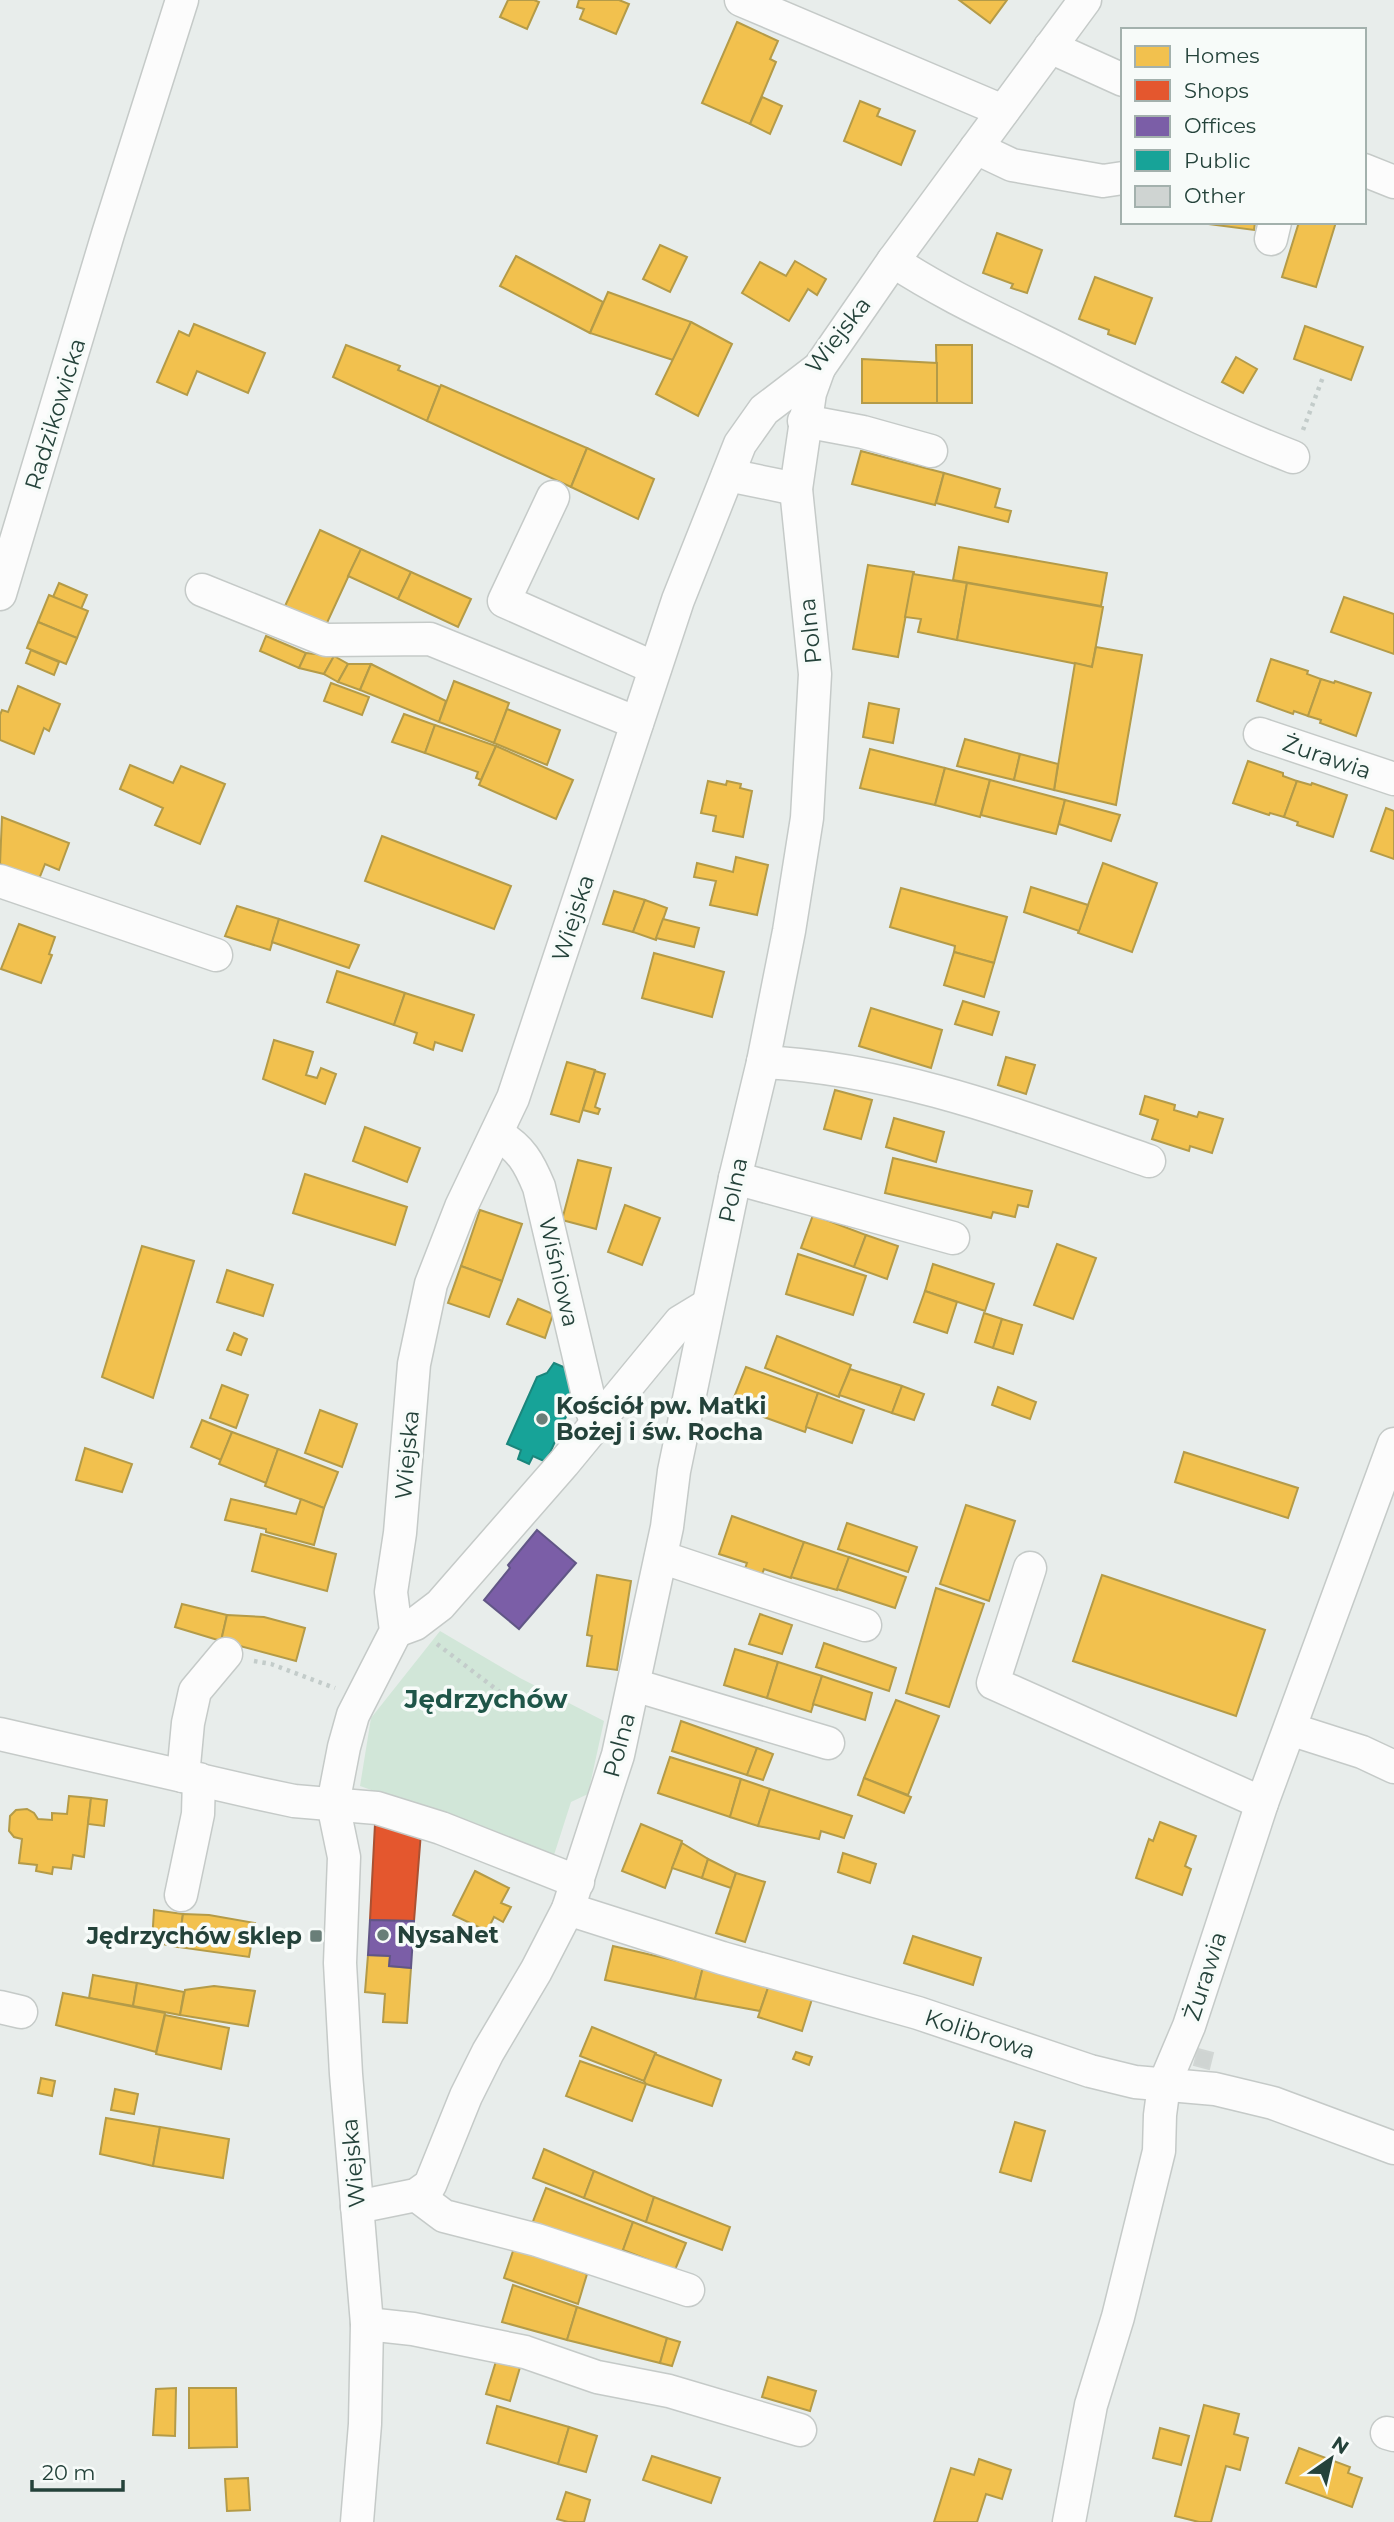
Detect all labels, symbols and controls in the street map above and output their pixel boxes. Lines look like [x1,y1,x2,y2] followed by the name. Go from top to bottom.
[1121,28,1366,224] legend
[1184,43,1259,68] text: Homes
[1184,78,1249,103] text: Shops
[1184,113,1256,138] text: Offices
[1184,148,1251,173] text: Public
[1184,183,1246,208] text: Other
[799,291,877,379] street label: Wiejska
[19,335,91,493] street label: Radzikowicka
[793,597,827,665] street label: Polna
[1279,729,1375,785] street label: Żurawia
[546,871,600,965] street label: Wiejska
[712,1155,754,1225] street label: Polna
[533,1214,585,1330] street label: Wiśniowa
[556,1392,766,1446] place label: Kościół pw. Matki Bożej i św. Rocha
[389,1409,425,1501] street label: Wiejska
[534,1411,550,1427] marker: Kościół pw. Matki Bożej i św. Rocha
[403,1683,568,1715] district label: Jędrzychów
[597,1710,641,1780] street label: Polna
[397,1921,499,1949] place label: NysaNet
[86,1922,302,1950] place label: Jędrzychów sklep
[375,1927,391,1943] marker: NysaNet
[308,1928,324,1944] marker: Jędrzychów sklep
[1177,1928,1233,2024] street label: Żurawia
[921,2003,1039,2065] street label: Kolibrowa
[335,2117,371,2209] street label: Wiejska
[1296,2424,1366,2494] north arrow
[1327,2431,1353,2459] text: N
[32,2448,122,2492] scale bar
[42,2460,96,2485] text: 20 m

